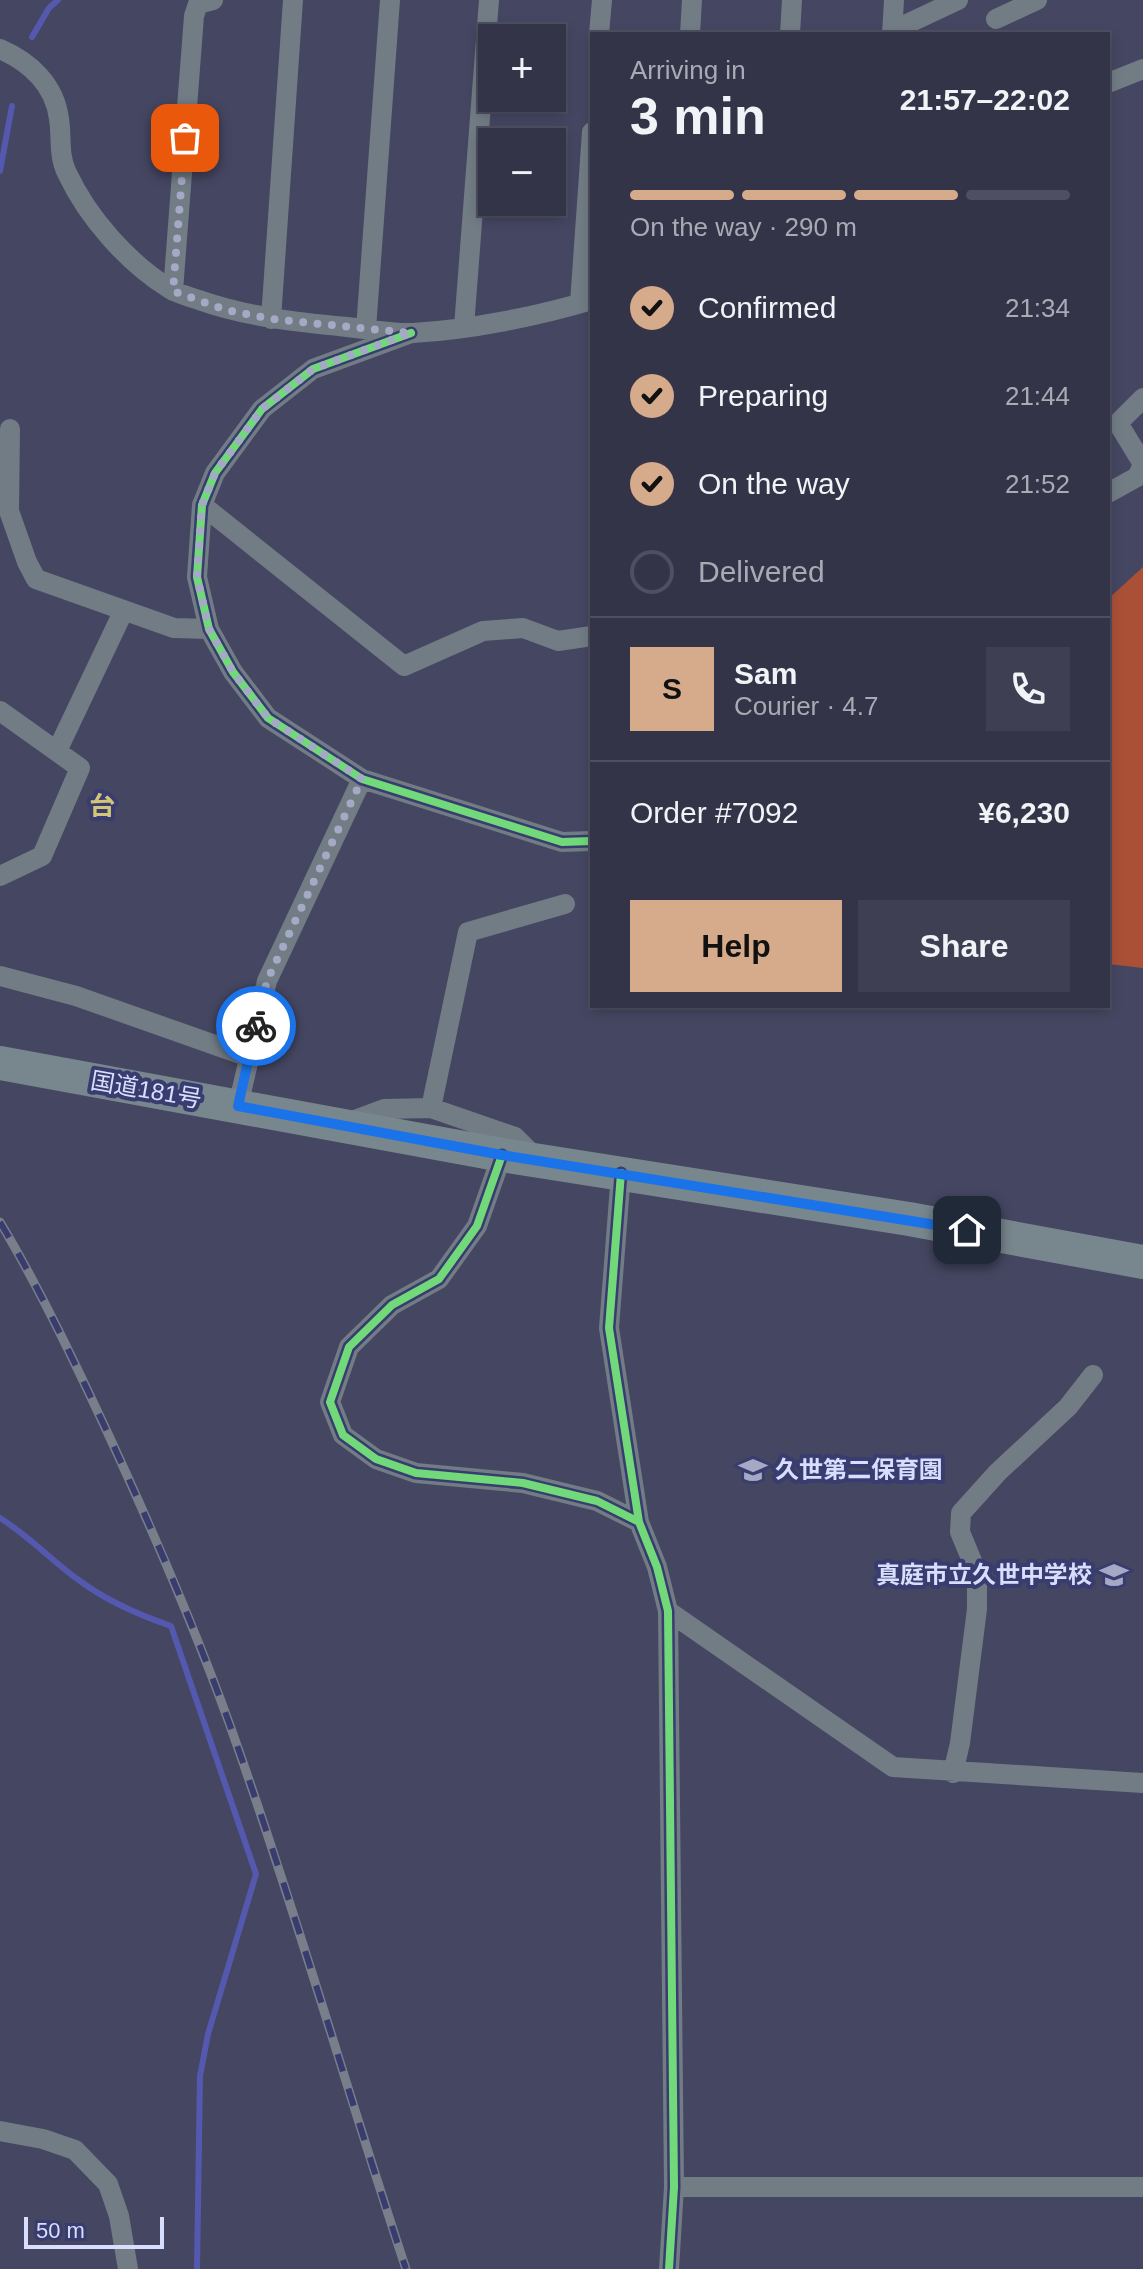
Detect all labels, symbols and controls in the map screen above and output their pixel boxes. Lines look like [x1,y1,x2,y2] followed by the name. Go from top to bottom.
[478,24,566,216] map controls
[478,24,566,112] button: +
[630,55,746,85] text: Arriving in
[900,83,1070,116] text: 21:57–22:02
[630,87,766,145] text: 3 min
[151,104,219,172] pin
[163,116,207,160] icon: bag
[478,128,566,216] button: −
[630,212,857,242] text: On the way · 290 m
[630,286,674,330] icon: check
[698,291,836,324] text: Confirmed
[1005,293,1070,323] text: 21:34
[630,374,674,418] icon: check
[698,379,828,412] text: Preparing
[1005,381,1070,411] text: 21:44
[630,462,674,506] icon: check
[698,467,850,500] text: On the way
[1005,469,1070,499] text: 21:52
[698,555,825,588] text: Delivered
[986,647,1070,731] button: phone
[734,657,797,690] text: Sam
[662,672,682,705] text: S
[734,691,879,721] text: Courier · 4.7
[89,791,115,821] district label: 台
[630,796,798,829] text: Order #7092
[978,796,1070,829] text: ¥6,230
[630,900,842,992] button: Help
[858,900,1070,992] button: Share
[216,986,296,1066] courier
[234,1004,278,1048] icon: bike
[89,1066,204,1113] street label: 国道181号
[933,1196,1001,1264] pin
[945,1208,989,1252] icon: home
[738,1455,768,1485] school or university icon: 久世第二保育園
[775,1456,943,1483] place label: 久世第二保育園
[1099,1560,1129,1590] school or university icon: 真庭市立久世中学校
[876,1561,1092,1588] place label: 真庭市立久世中学校
[24,2213,164,2249] scale bar
[36,2218,85,2243] text: 50 m

